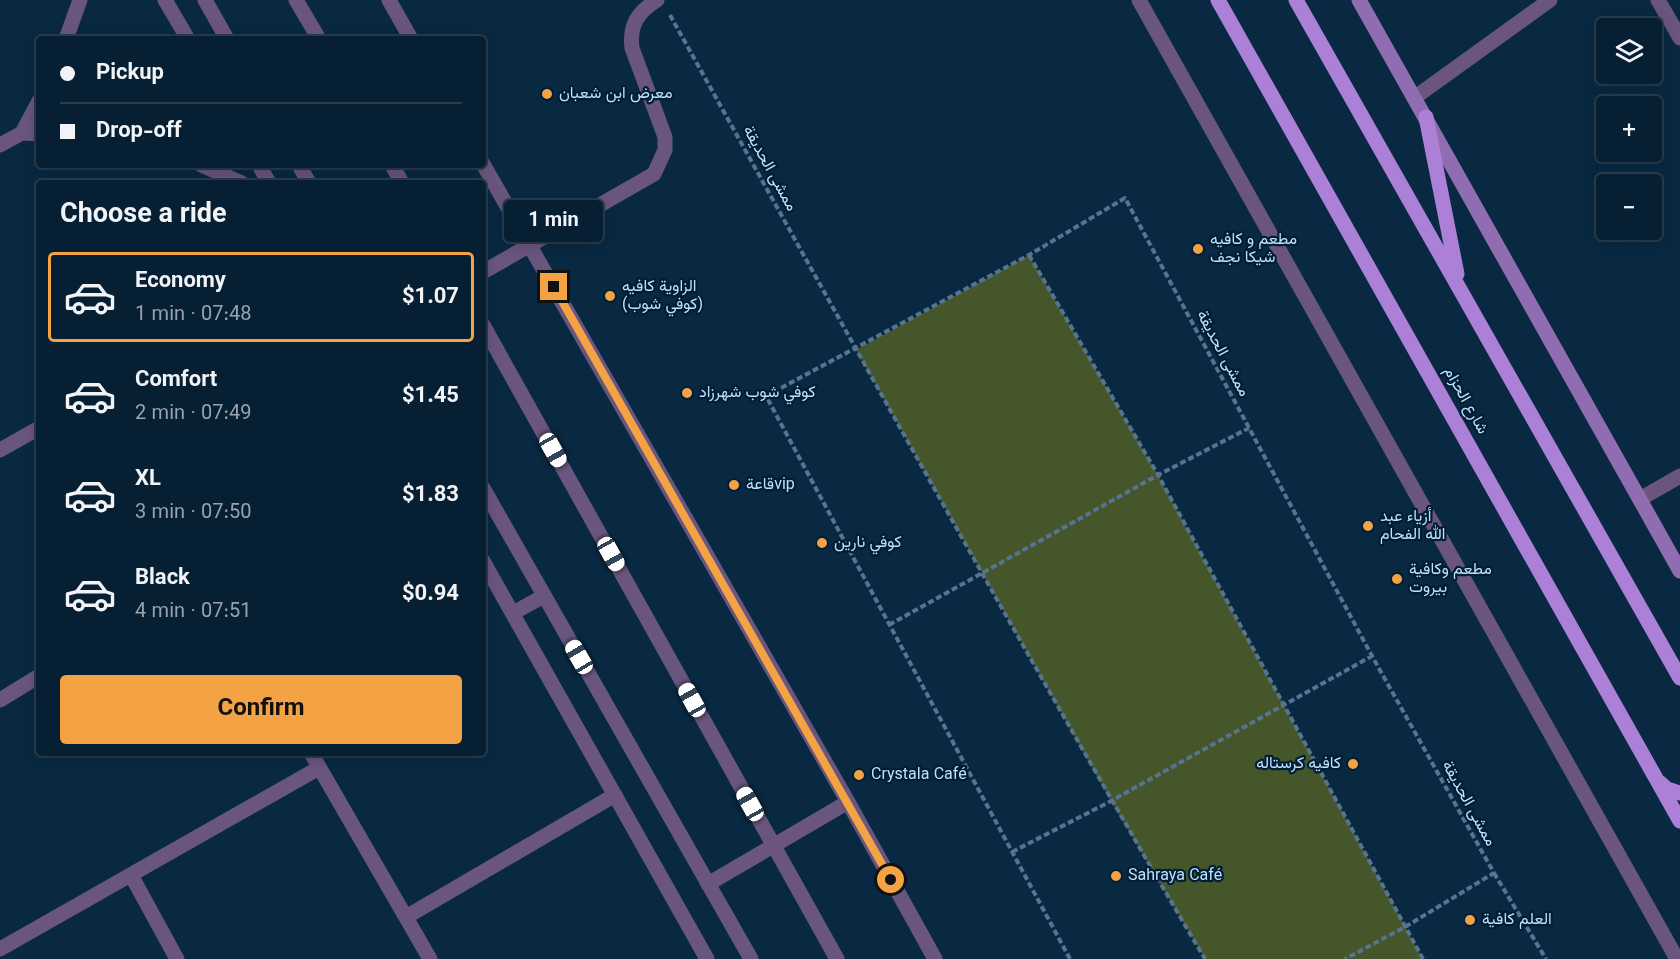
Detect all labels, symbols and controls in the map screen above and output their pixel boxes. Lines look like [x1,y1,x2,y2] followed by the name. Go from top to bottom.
[1596,18,1662,240] map controls
[1596,18,1662,84] button: layers
[96,56,164,91] text: Pickup
[559,82,672,107] place label: معرض ابن شعبان
[540,87,554,101] marker: معرض ابن شعبان
[1596,96,1662,162] button: +
[96,114,182,149] text: Drop-off
[735,121,803,217] street label: ممشى الحديقة
[1596,174,1662,240] button: −
[60,194,227,237] text: Choose a ride
[504,200,604,242] callout: 1 min
[528,205,579,237] text: 1 min
[1210,228,1297,271] place label: مطعم و كافيه شيكا نجف
[1191,242,1205,256] marker: مطعم و كافيه شيكا نجف
[135,264,226,299] text: Economy
[63,270,117,324] icon: car
[540,273,567,300] route end
[622,275,703,318] place label: الزاوية كافيه (كوفي شوب)
[402,280,459,315] text: $1.07
[603,289,617,303] marker: الزاوية كافيه (كوفي شوب)
[135,299,251,331] text: 1 min · 07:48
[1189,306,1255,402] street label: ممشى الحديقة
[135,363,217,398] text: Comfort
[1436,363,1494,439] street label: شارع الحزام
[63,369,117,423] icon: car
[402,379,459,414] text: $1.45
[699,381,816,406] place label: كوفي شوب شهرزاد
[680,386,694,400] marker: كوفي شوب شهرزاد
[135,398,251,430] text: 2 min · 07:49
[536,430,570,470] car
[135,462,161,497] text: XL
[63,468,117,522] icon: car
[746,473,795,498] place label: قاعةvip
[402,478,459,513] text: $1.83
[727,478,741,492] marker: قاعةvip
[135,497,251,529] text: 3 min · 07:50
[1380,505,1445,548] place label: أزياء عبد الله الفحام
[1361,519,1375,533] marker: أزياء عبد الله الفحام
[834,531,902,556] place label: كوفي نارين
[594,534,628,574] car
[815,536,829,550] marker: كوفي نارين
[1409,558,1492,601] place label: مطعم وكافية بيروت
[135,561,190,596] text: Black
[63,567,117,621] icon: car
[1390,572,1404,586] marker: مطعم وكافية بيروت
[402,577,459,612] text: $0.94
[135,596,251,628] text: 4 min · 07:51
[562,637,596,677] car
[60,675,462,744] button: Confirm
[675,680,709,720] car
[1256,752,1341,777] place label: كافيه كرستاله
[1434,756,1502,852] street label: ممشى الحديقة
[1346,757,1360,771] marker: كافيه كرستاله
[871,763,967,788] place label: Crystala Café
[852,768,866,782] marker: Crystala Café
[733,784,767,824] car
[1128,864,1222,889] place label: Sahraya Café
[877,866,904,893] route start
[1109,869,1123,883] marker: Sahraya Café
[1482,908,1552,933] place label: العلم كافية
[1463,913,1477,927] marker: العلم كافية

